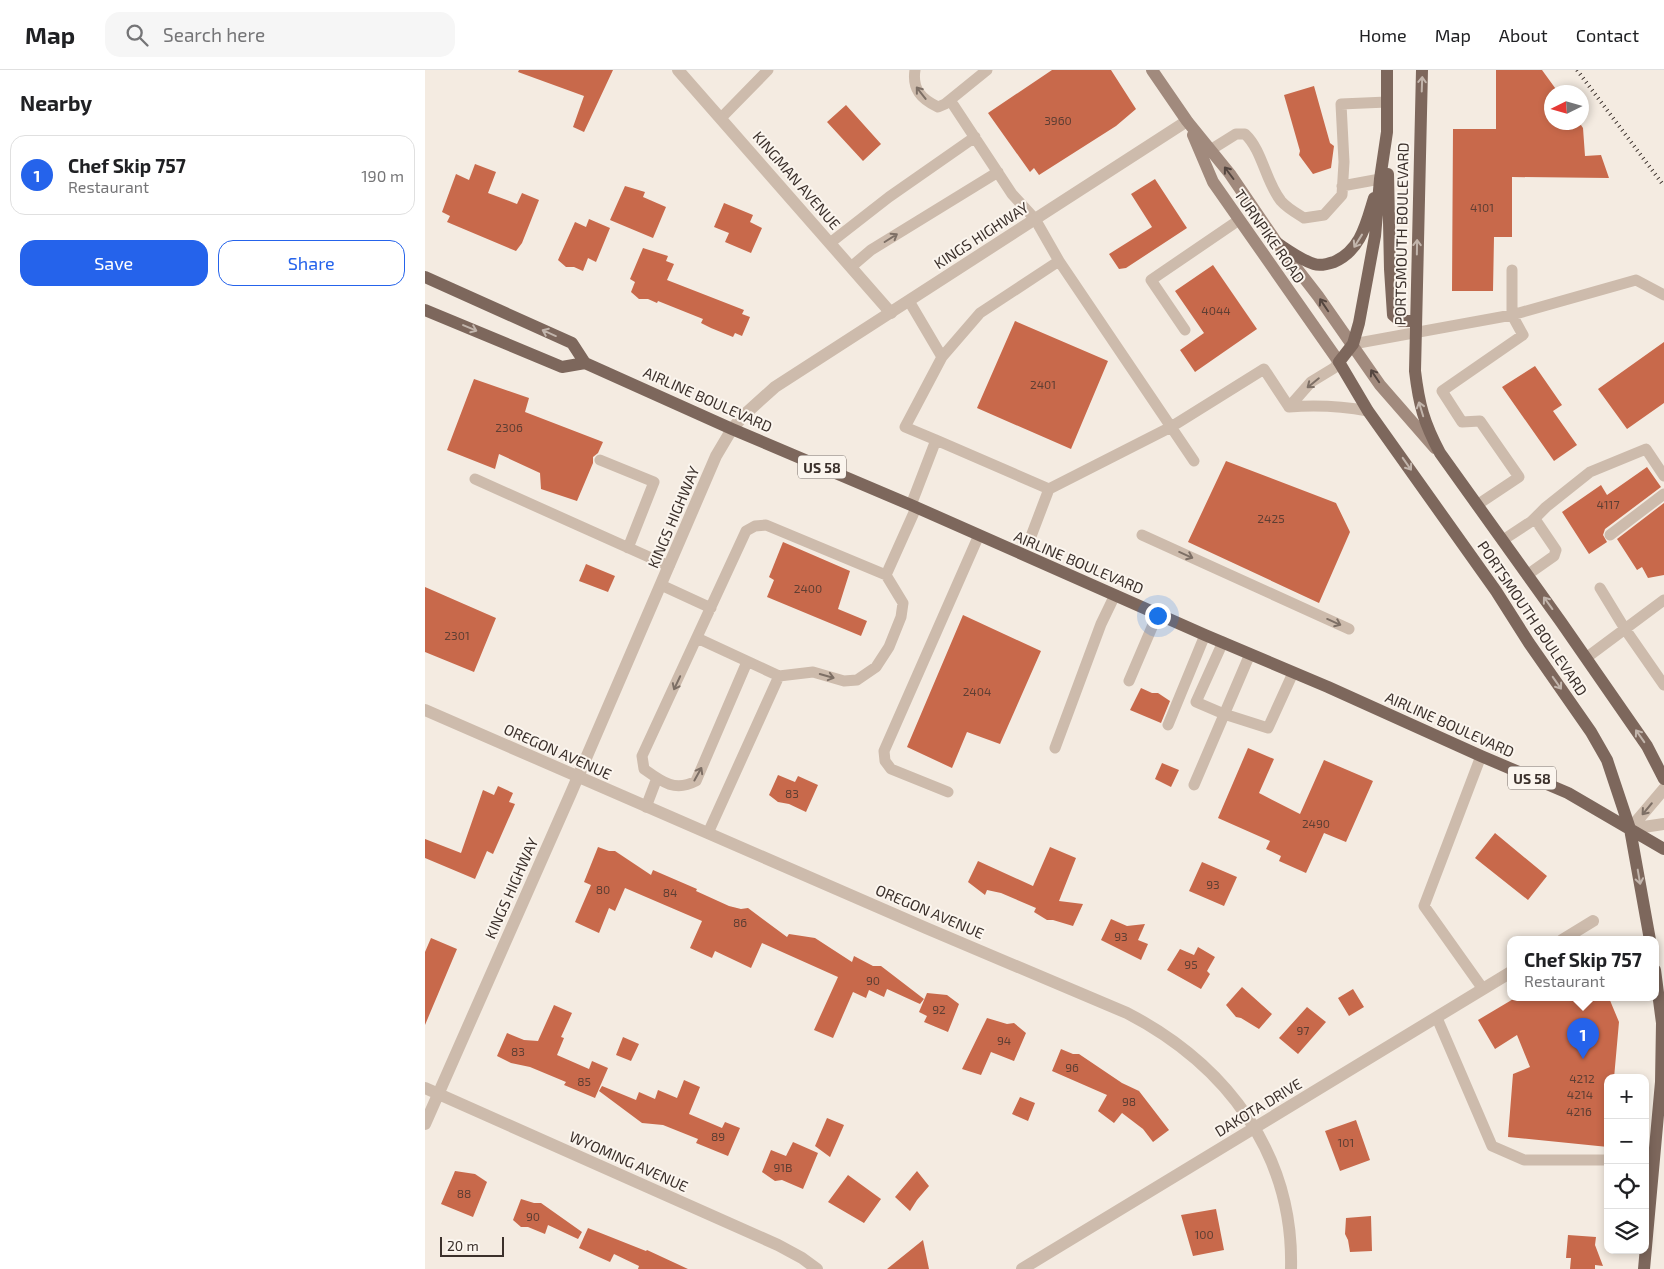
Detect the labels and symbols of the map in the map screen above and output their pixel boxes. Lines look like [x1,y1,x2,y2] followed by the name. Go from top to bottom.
[1417,77,1426,93] one-way arrow
[1544,85,1589,130] north arrow
[916,86,926,100] one-way arrow
[1044,113,1072,127] house number: 3960
[749,127,845,233] street label: KINGMAN AVENUE
[1390,142,1412,326] street label: PORTSMOUTH BOULEVARD
[1224,166,1234,180] one-way arrow
[1231,186,1309,286] street label: TURNPIKE ROAD
[930,198,1032,272] street label: KINGS HIGHWAY
[1470,200,1494,214] house number: 4101
[883,233,897,243] one-way arrow
[1352,234,1363,248] one-way arrow
[1412,239,1422,256] one-way arrow
[1319,298,1329,312] one-way arrow
[1201,303,1231,317] house number: 4044
[462,324,477,334] one-way arrow
[542,327,557,337] one-way arrow
[641,362,775,436] street label: AIRLINE BOULEVARD
[1369,370,1379,384] one-way arrow
[1030,377,1056,391] house number: 2401
[1306,377,1319,388] one-way arrow
[1416,401,1426,417] one-way arrow
[495,420,523,434] house number: 2306
[798,456,846,478] road number: US 58
[1402,457,1412,471] one-way arrow
[643,463,703,571] street label: KINGS HIGHWAY
[1596,497,1620,511] house number: 4117
[1257,511,1285,525] house number: 2425
[1011,527,1147,597] street label: AIRLINE BOULEVARD
[1474,537,1592,699] street label: PORTSMOUTH BOULEVARD
[1178,551,1193,561] one-way arrow
[794,581,822,595] house number: 2400
[1542,596,1553,610] one-way arrow
[1145,603,1171,629] your location
[1326,618,1341,628] one-way arrow
[444,628,470,642] house number: 2301
[818,672,834,681] one-way arrow
[671,675,681,690] one-way arrow
[1552,676,1562,690] one-way arrow
[963,684,991,698] house number: 2404
[1383,687,1517,761] street label: AIRLINE BOULEVARD
[501,719,615,783] street label: OREGON AVENUE
[1635,729,1645,743] one-way arrow
[1508,766,1556,790] road number: US 58
[693,767,703,782] one-way arrow
[785,786,799,800] house number: 83
[1642,802,1653,815] one-way arrow
[1302,816,1330,830] house number: 2490
[481,834,542,941] street label: KINGS HIGHWAY
[1635,869,1644,885] one-way arrow
[1206,877,1220,891] house number: 93
[873,880,987,942] street label: OREGON AVENUE
[596,882,610,896] house number: 80
[663,885,677,899] house number: 84
[733,915,747,929] house number: 86
[1114,929,1128,943] house number: 93
[1184,957,1198,971] house number: 95
[866,973,880,987] house number: 90
[932,1002,946,1016] house number: 92
[1567,1018,1599,1059] pin: 1
[1296,1023,1310,1037] house number: 97
[997,1033,1011,1047] house number: 94
[511,1044,525,1058] house number: 83
[1065,1060,1079,1074] house number: 96
[1569,1071,1595,1085] house number: 4212
[577,1074,591,1088] house number: 85
[1211,1074,1305,1140] street label: DAKOTA DRIVE
[1567,1087,1593,1101] house number: 4214
[1122,1094,1136,1108] house number: 98
[1566,1104,1592,1118] house number: 4216
[567,1127,691,1195] street label: WYOMING AVENUE
[711,1129,725,1143] house number: 89
[1338,1135,1354,1149] house number: 101
[773,1160,793,1174] house number: 91B
[457,1186,471,1200] house number: 88
[526,1209,540,1223] house number: 90
[1194,1227,1214,1241] house number: 100
[440,1234,504,1257] scale bar

